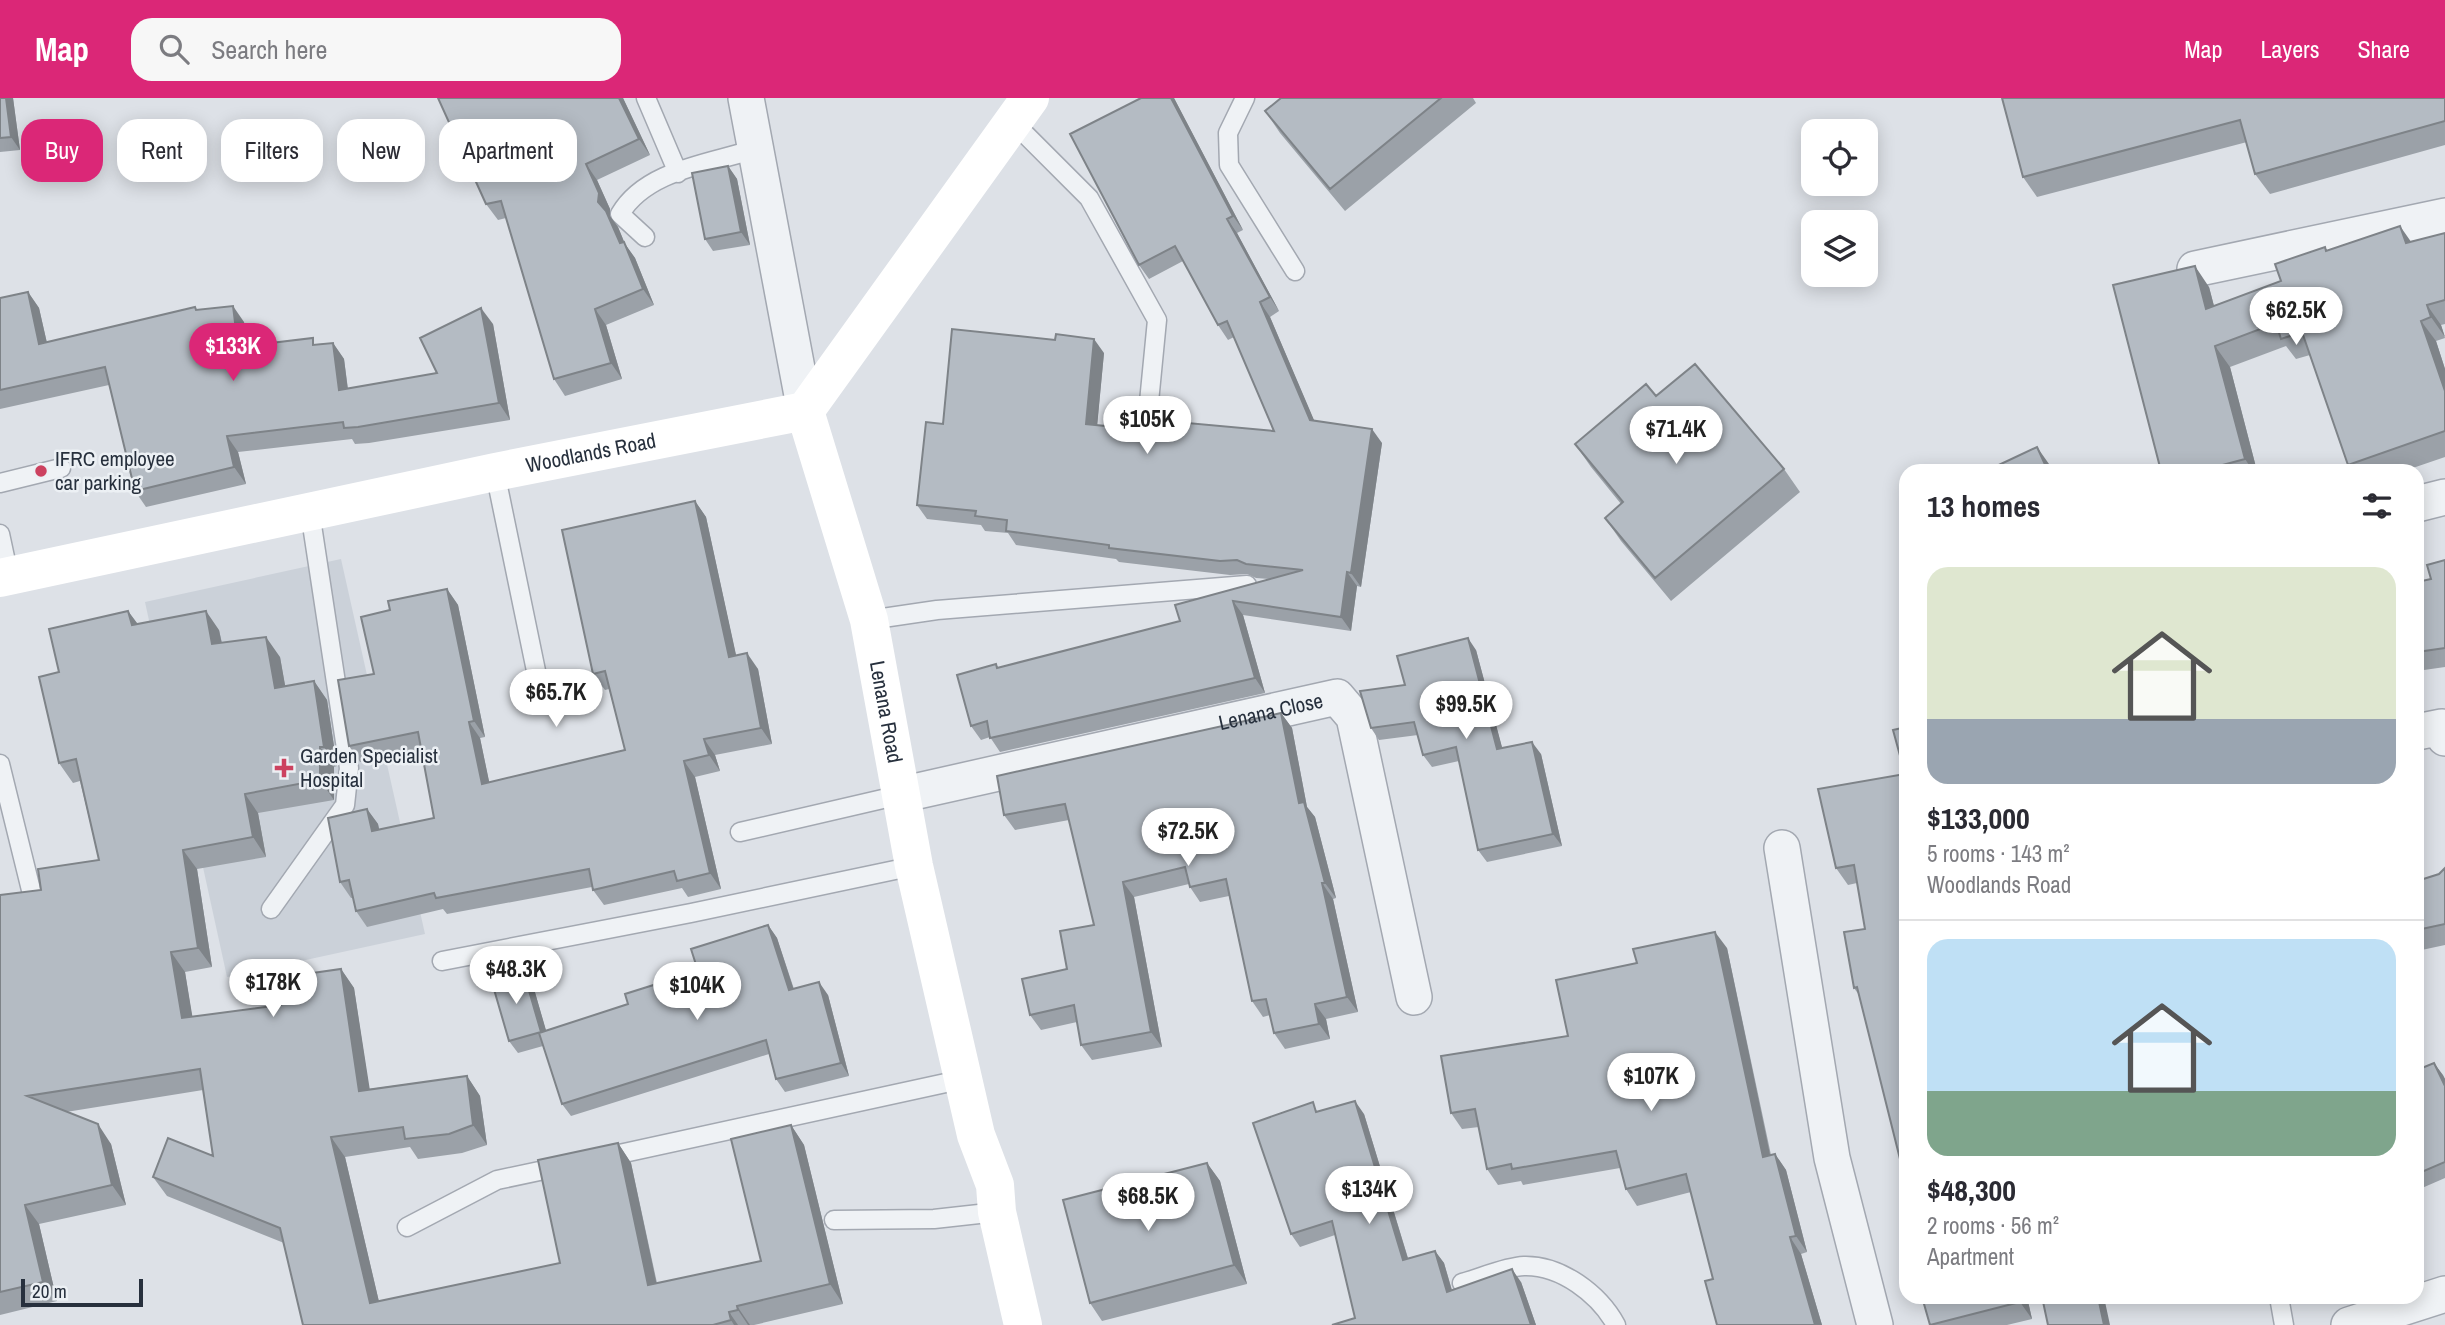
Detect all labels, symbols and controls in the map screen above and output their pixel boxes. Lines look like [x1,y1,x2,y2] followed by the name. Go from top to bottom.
[131,18,621,81] search box
[35,27,89,71] text: Map
[155,30,193,68] icon: search
[211,32,327,67] text: Search here
[2184,33,2222,65] text: Map
[2260,33,2319,65] text: Layers
[2357,33,2410,65] text: Share
[21,119,103,182] chip: Buy
[117,119,207,182] chip: Rent
[221,119,323,182] chip: Filters
[337,119,425,182] chip: New
[439,119,577,182] chip: Apartment
[1801,119,1878,287] map controls
[1801,119,1878,196] button: locate
[1801,210,1878,287] button: layers
[2239,288,2353,347] pin: $62.5K
[2266,294,2326,325] text: $62.5K
[184,324,282,383] pin: $133K
[205,330,261,361] text: $133K
[1098,396,1196,456] pin: $105K
[1119,403,1175,434] text: $105K
[1619,406,1733,466] pin: $71.4K
[1646,413,1706,444] text: $71.4K
[523,426,658,480] street label: Woodlands Road
[55,444,175,497] place label: IFRC employee car parking
[33,463,49,479] marker: IFRC employee car parking
[1927,486,2041,526] text: 13 homes
[2358,487,2396,525] icon: filters
[2099,613,2225,739] icon: home
[863,658,910,765] street label: Lenana Road
[499,670,613,729] pin: $65.7K
[526,676,586,707] text: $65.7K
[1409,682,1523,741] pin: $99.5K
[1216,686,1326,737] street label: Lenana Close
[1436,688,1496,719] text: $99.5K
[300,741,438,794] place label: Garden Specialist Hospital
[274,758,294,778] marker: Garden Specialist Hospital
[1927,798,2030,838] text: $133,000
[1131,808,1245,868] pin: $72.5K
[1158,815,1218,846] text: $72.5K
[1927,838,2070,869] text: 5 rooms · 143 m²
[1927,869,2071,900] text: Woodlands Road
[459,946,573,1006] pin: $48.3K
[486,953,546,984] text: $48.3K
[224,960,322,1019] pin: $178K
[648,962,746,1022] pin: $104K
[245,966,301,997] text: $178K
[669,969,725,1000] text: $104K
[2099,985,2225,1111] icon: home
[1602,1054,1700,1113] pin: $107K
[1623,1060,1679,1091] text: $107K
[1320,1166,1418,1226] pin: $134K
[1927,1170,2016,1210] text: $48,300
[1341,1173,1397,1204] text: $134K
[1091,1174,1205,1233] pin: $68.5K
[1118,1180,1178,1211] text: $68.5K
[1927,1210,2059,1241] text: 2 rooms · 56 m²
[1927,1241,2014,1272] text: Apartment
[21,1276,144,1308] scale bar
[32,1278,67,1304] text: 20 m

